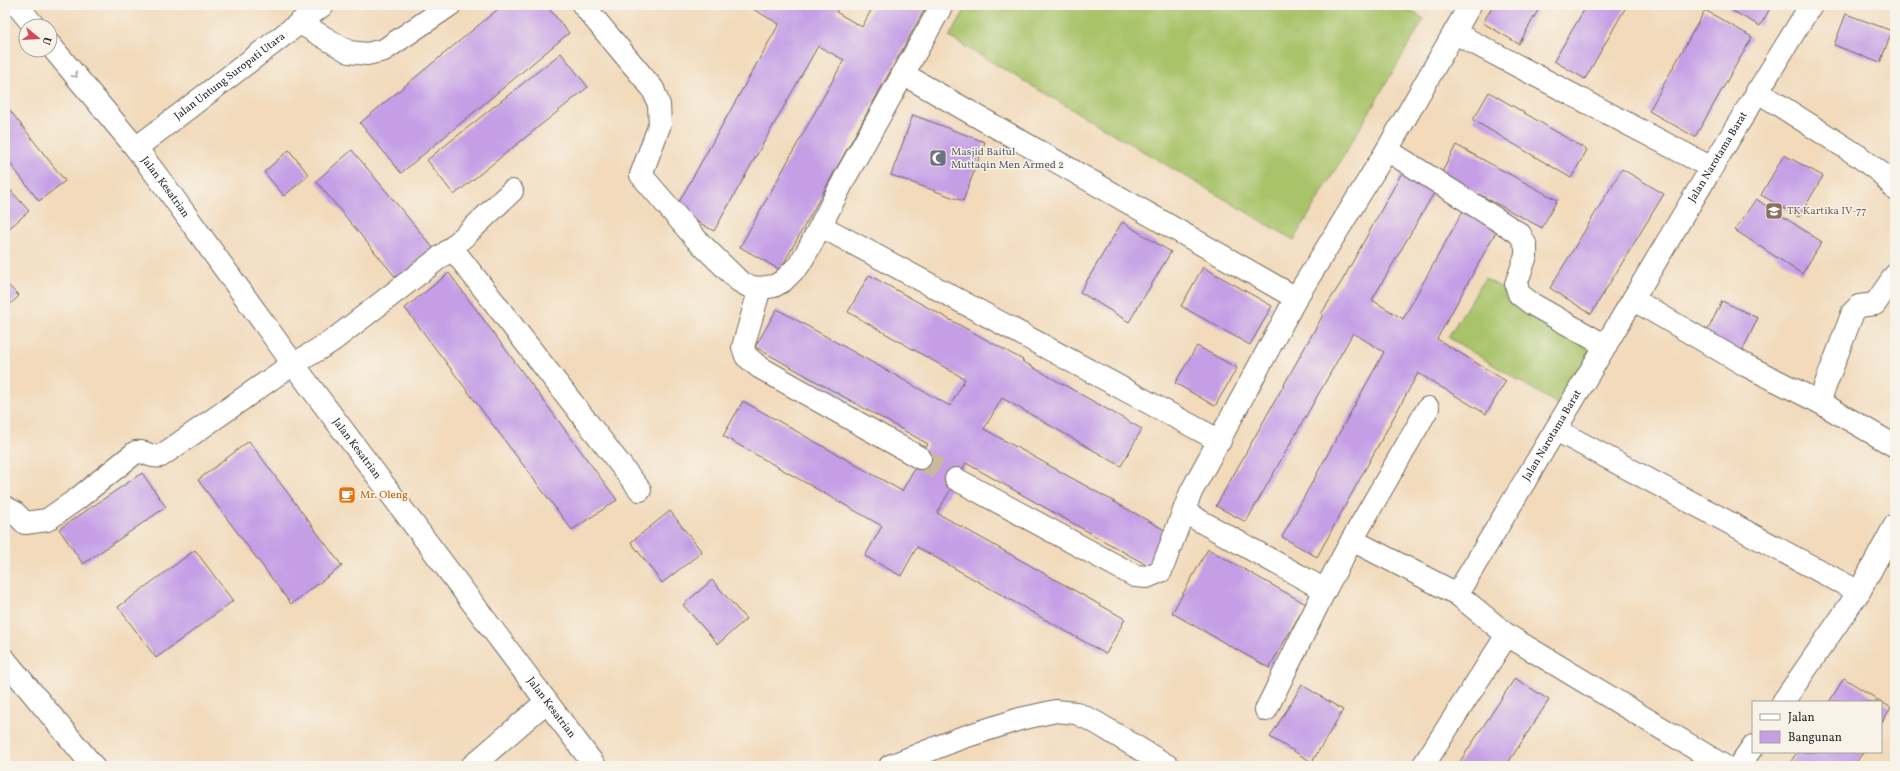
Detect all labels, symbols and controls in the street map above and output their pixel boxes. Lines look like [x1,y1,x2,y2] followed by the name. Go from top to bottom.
[18,18,58,58] north arrow
[171,29,289,124] street label: Jalan Untung Suropati Utara
[38,35,54,47] text: U
[70,70,77,77] one-way arrow
[1685,109,1751,205] street label: Jalan Narotama Barat
[951,145,1064,173] place label: Masjid Baitul Muttaqin Men Armed 2
[928,148,948,168] mosque icon: Masjid Baitul Muttaqin Men Armed 2
[137,153,193,221] street label: Jalan Kesatrian
[1764,201,1784,221] school or university icon: TK Kartika IV-77
[1787,204,1867,219] place label: TK Kartika IV-77
[1519,387,1585,484] street label: Jalan Narotama Barat
[329,415,385,482] street label: Jalan Kesatrian
[337,485,357,505] cafe icon: Mr. Oleng
[360,488,408,503] place label: Mr. Oleng
[523,674,579,742] street label: Jalan Kesatrian
[1752,701,1882,753] legend
[1788,710,1815,726] text: Jalan
[1788,730,1842,746] text: Bangunan

